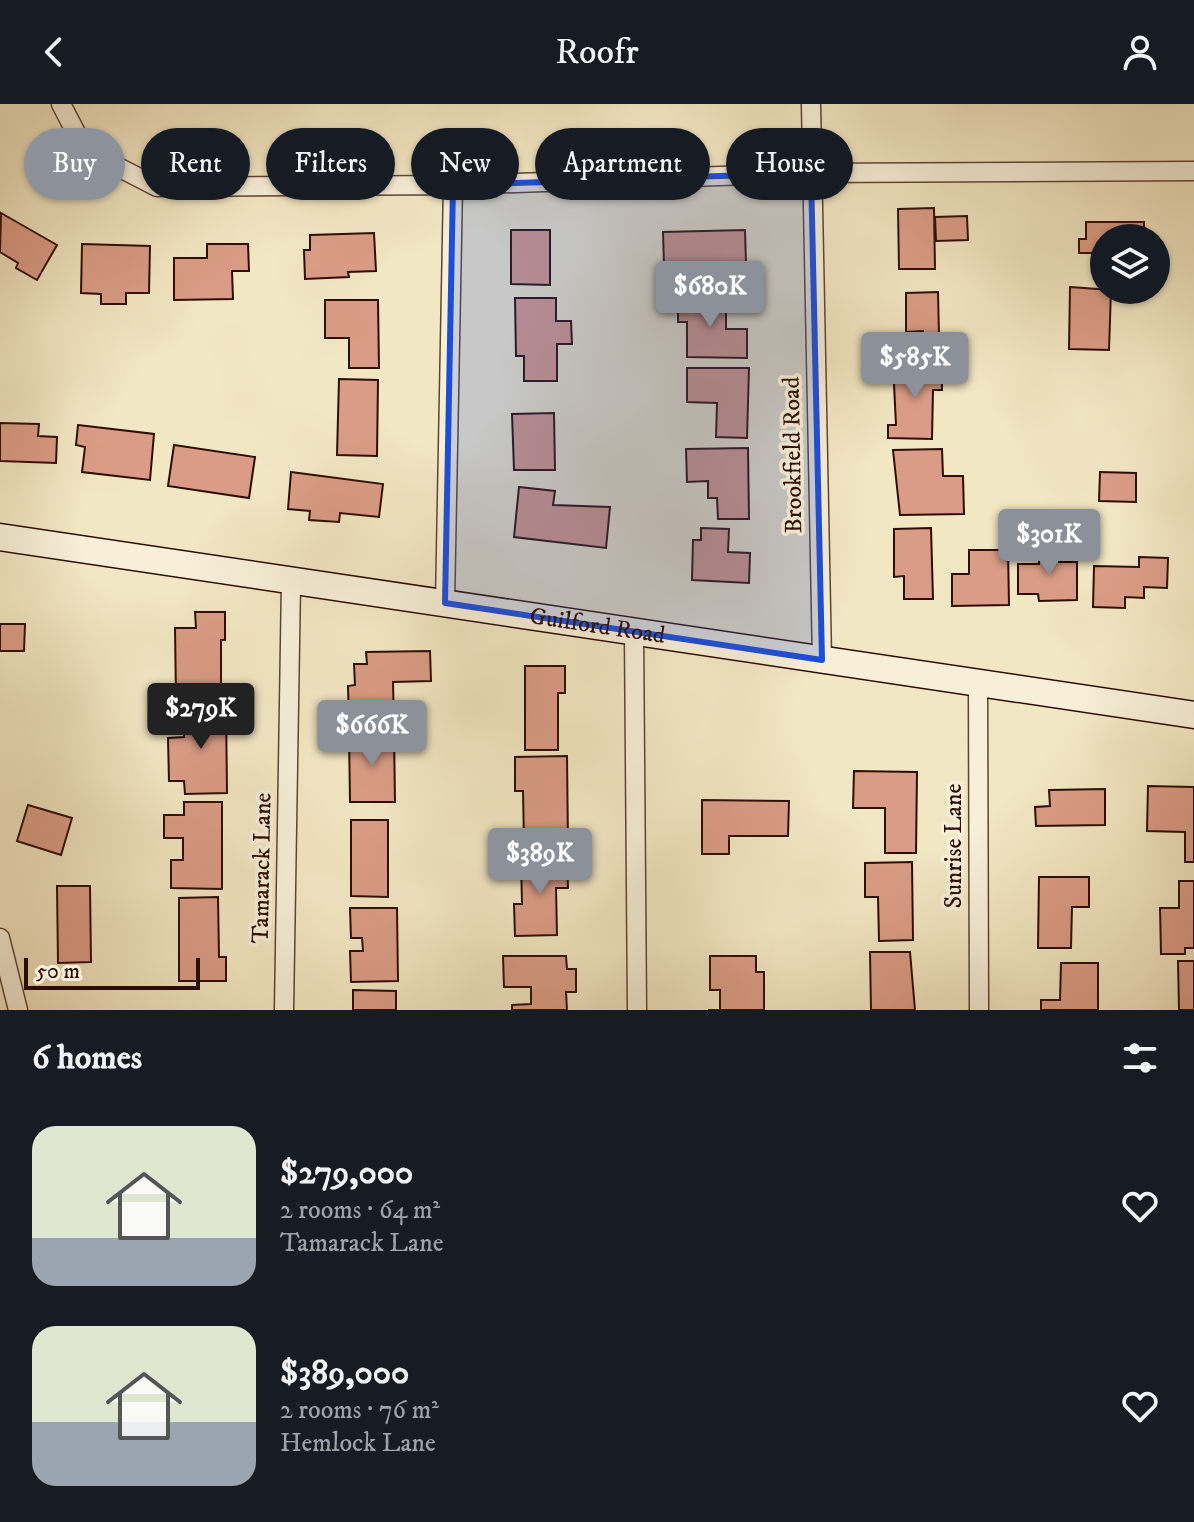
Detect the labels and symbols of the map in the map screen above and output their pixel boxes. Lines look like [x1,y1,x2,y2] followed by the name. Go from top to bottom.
[654,261,766,329] pin: $680K
[859,332,971,400] pin: $585K
[777,376,809,534] street label: Brookfield Road
[993,509,1105,577] pin: $301K
[528,601,667,651] street label: Guilford Road
[145,683,257,751] pin: $279K
[316,700,428,768] pin: $666K
[939,784,969,908] street label: Sunrise Lane
[246,792,278,944] street label: Tamarack Lane
[484,828,596,896] pin: $389K
[24,954,200,990] scale bar

